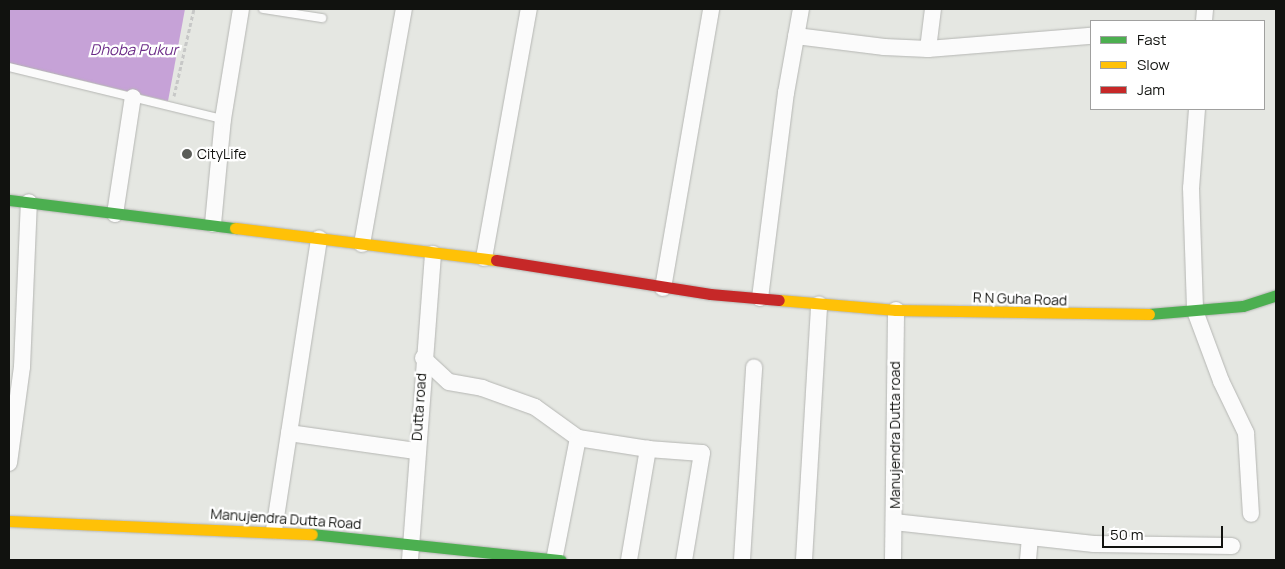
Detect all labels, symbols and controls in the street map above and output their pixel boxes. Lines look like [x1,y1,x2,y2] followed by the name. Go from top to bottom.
[1090,20,1265,110] legend
[1137,29,1166,50] text: Fast
[90,41,178,59] water label: Dhoba Pukur
[1137,54,1170,75] text: Slow
[1137,79,1165,100] text: Jam
[197,146,246,162] place label: CityLife
[181,148,193,160] marker: CityLife
[973,289,1067,309] street label: R N Guha Road
[887,361,903,509] street label: Manujendra Dutta road
[408,373,430,441] street label: Dutta road
[210,505,362,533] street label: Manujendra Dutta Road
[1105,516,1226,548] scale bar
[1110,524,1144,545] text: 50 m

